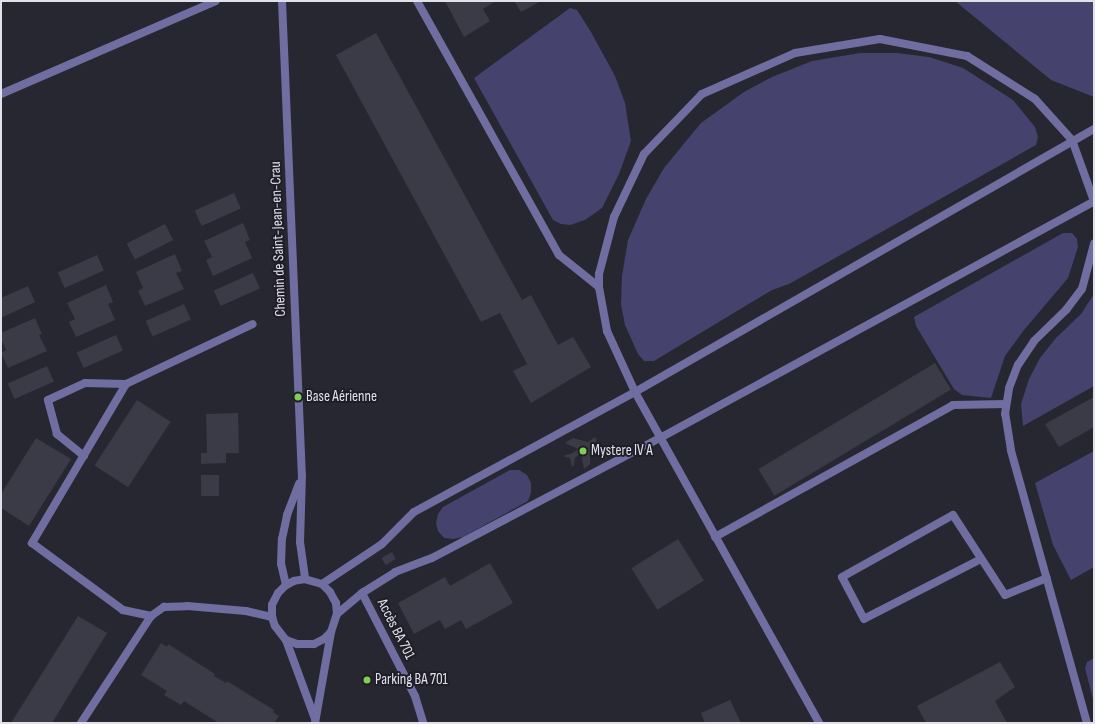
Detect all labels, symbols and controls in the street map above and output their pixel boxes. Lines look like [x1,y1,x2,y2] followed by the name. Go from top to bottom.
[266,161,290,317] street label: Chemin de Saint-Jean-en-Crau
[306,388,377,406] place label: Base Aérienne
[293,392,303,402] marker: Base Aérienne
[591,442,653,460] place label: Mystere IV A
[578,446,588,456] marker: Mystere IV A
[373,596,419,662] street label: Accès BA 701
[375,671,448,689] place label: Parking BA 701
[362,675,372,685] marker: Parking BA 701

